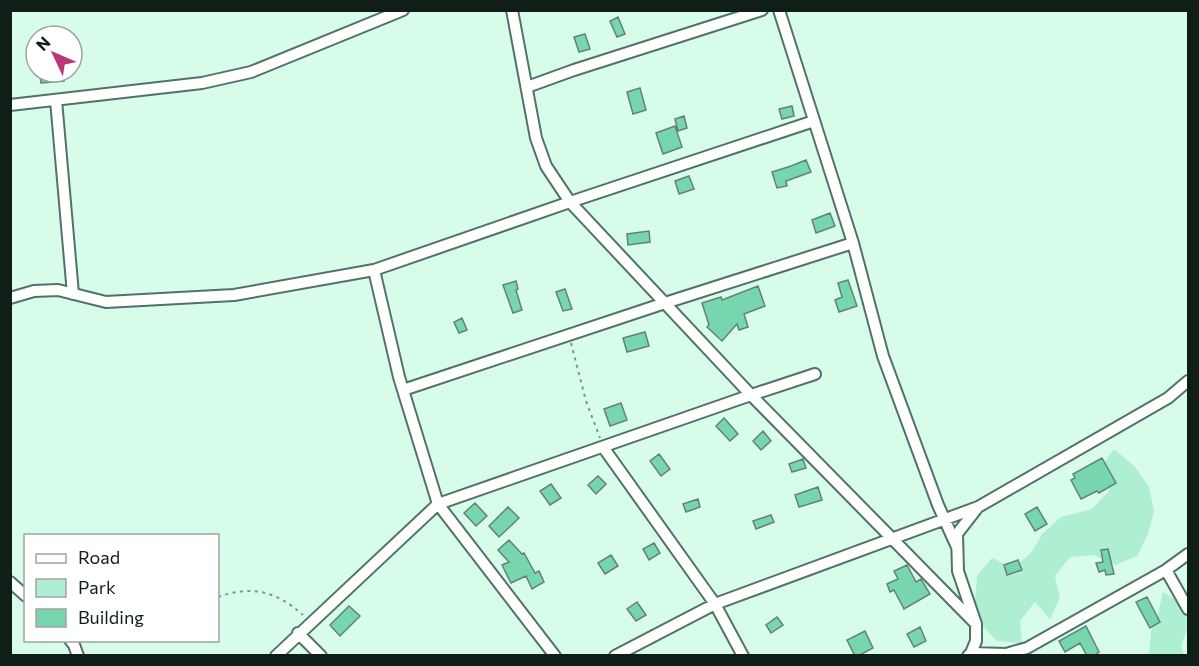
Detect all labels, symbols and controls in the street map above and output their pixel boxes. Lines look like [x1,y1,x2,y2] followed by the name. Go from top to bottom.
[24,24,84,84] north arrow
[32,32,54,54] text: N
[24,534,219,642] legend
[78,546,120,568] text: Road
[78,576,116,598] text: Park
[78,606,144,628] text: Building

